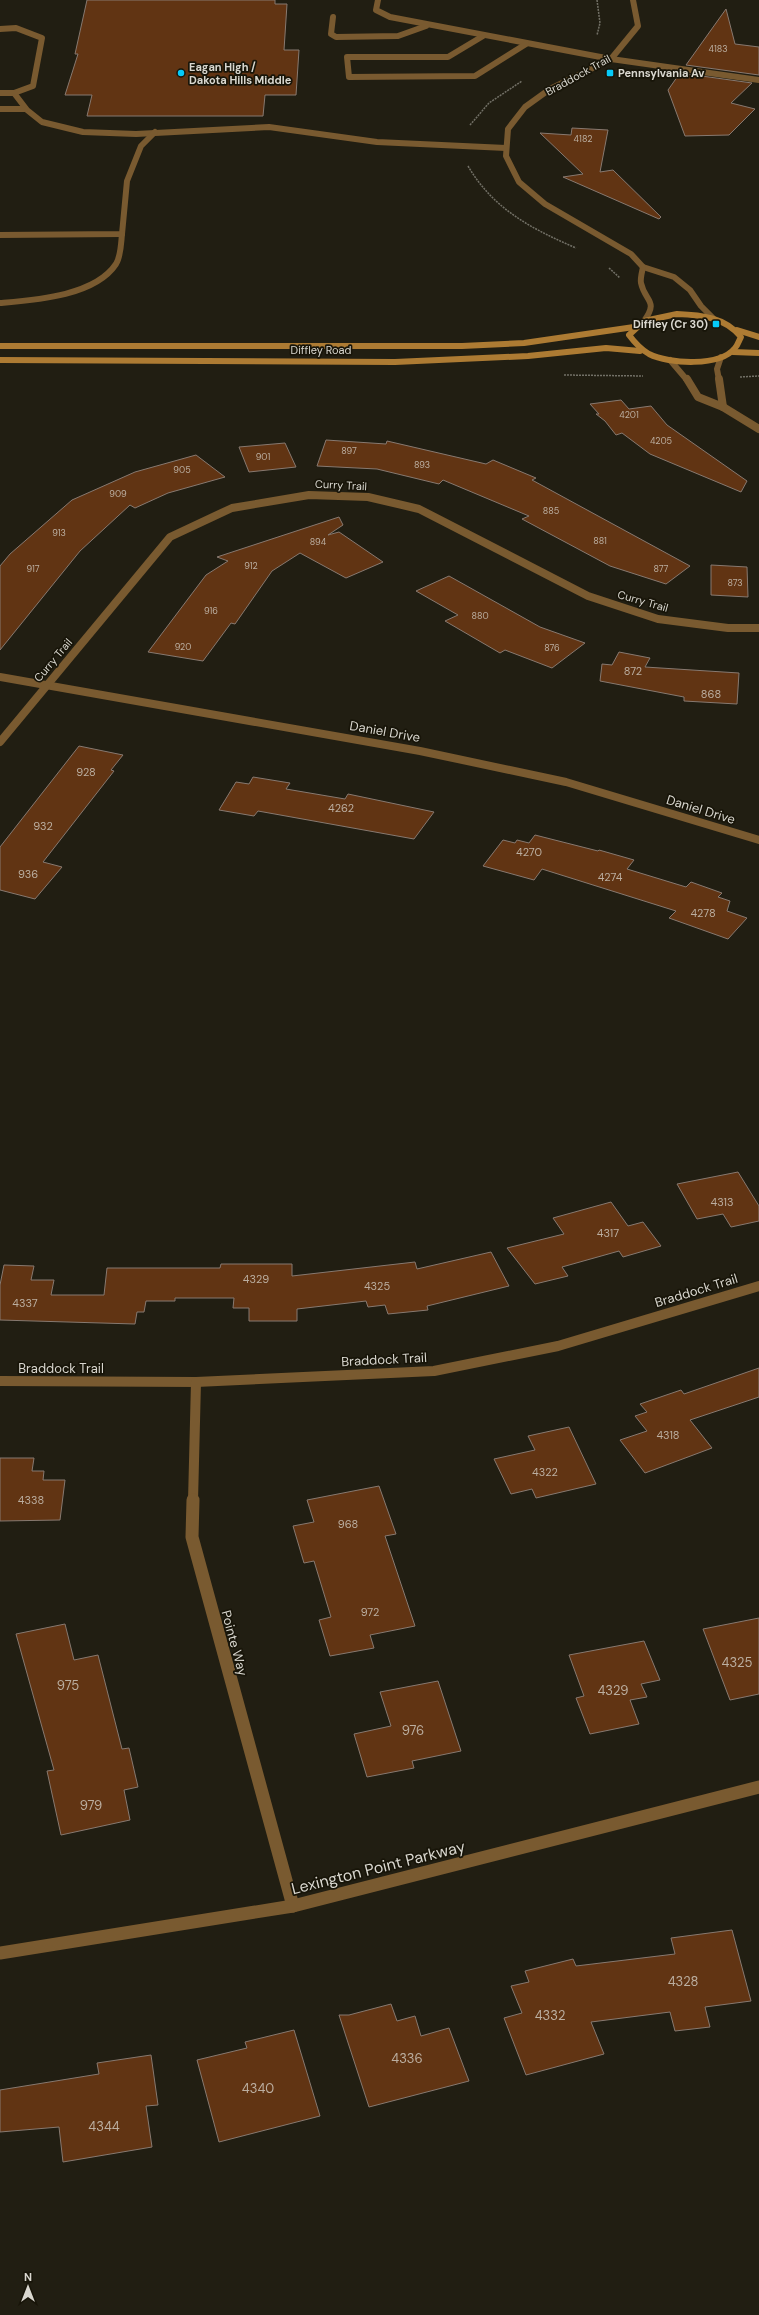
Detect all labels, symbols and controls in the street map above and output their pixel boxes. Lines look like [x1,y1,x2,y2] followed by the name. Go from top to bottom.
[708,43,728,55] house number: 4183
[543,51,613,99] street label: Braddock Trail
[189,60,292,87] place label: Eagan High / Dakota Hills Middle
[618,66,705,80] place label: Pennsylvania Av
[176,68,186,78] marker: Eagan High / Dakota Hills Middle
[605,68,615,78] marker: Pennsylvania Av
[574,133,592,145] house number: 4182
[633,317,708,331] place label: Diffley (Cr 30)
[711,319,721,329] marker: Diffley (Cr 30)
[291,343,352,357] street label: Diffley Road
[619,409,639,421] house number: 4201
[650,435,672,447] house number: 4205
[341,445,357,457] house number: 897
[256,451,270,463] house number: 901
[414,459,430,471] house number: 893
[173,464,191,476] house number: 905
[315,477,367,493] street label: Curry Trail
[109,488,127,500] house number: 909
[543,505,559,517] house number: 885
[52,527,66,539] house number: 913
[593,535,607,547] house number: 881
[310,536,327,548] house number: 894
[244,560,258,572] house number: 912
[26,563,40,575] house number: 917
[654,563,669,575] house number: 877
[727,577,743,589] house number: 873
[616,587,670,615] street label: Curry Trail
[204,605,218,617] house number: 916
[471,610,489,622] house number: 880
[31,636,75,684] street label: Curry Trail
[175,641,191,653] house number: 920
[544,642,560,654] house number: 876
[624,664,642,678] house number: 872
[701,687,721,701] house number: 868
[348,717,421,746] street label: Daniel Drive
[76,765,96,779] house number: 928
[664,791,737,828] street label: Daniel Drive
[328,801,354,815] house number: 4262
[33,819,53,833] house number: 932
[516,845,542,859] house number: 4270
[18,867,38,881] house number: 936
[598,870,623,884] house number: 4274
[690,906,716,920] house number: 4278
[711,1195,733,1209] house number: 4313
[597,1226,619,1240] house number: 4317
[653,1270,740,1311] street label: Braddock Trail
[243,1272,269,1286] house number: 4329
[364,1279,390,1293] house number: 4325
[12,1296,38,1310] house number: 4337
[341,1349,427,1370] street label: Braddock Trail
[18,1360,104,1377] street label: Braddock Trail
[656,1428,680,1442] house number: 4318
[532,1465,558,1479] house number: 4322
[18,1493,44,1507] house number: 4338
[338,1517,358,1531] house number: 968
[361,1605,379,1619] house number: 972
[218,1608,251,1678] street label: Pointe Way
[722,1654,753,1671] house number: 4325
[57,1677,79,1694] house number: 975
[597,1682,629,1699] house number: 4329
[402,1722,424,1739] house number: 976
[80,1797,102,1814] house number: 979
[289,1836,467,1899] street label: Lexington Point Parkway
[668,1973,698,1990] house number: 4328
[535,2007,565,2024] house number: 4332
[391,2050,423,2067] house number: 4336
[242,2080,274,2097] house number: 4340
[88,2118,120,2135] house number: 4344
[8,2267,48,2307] north arrow
[24,2270,32,2284] text: N

